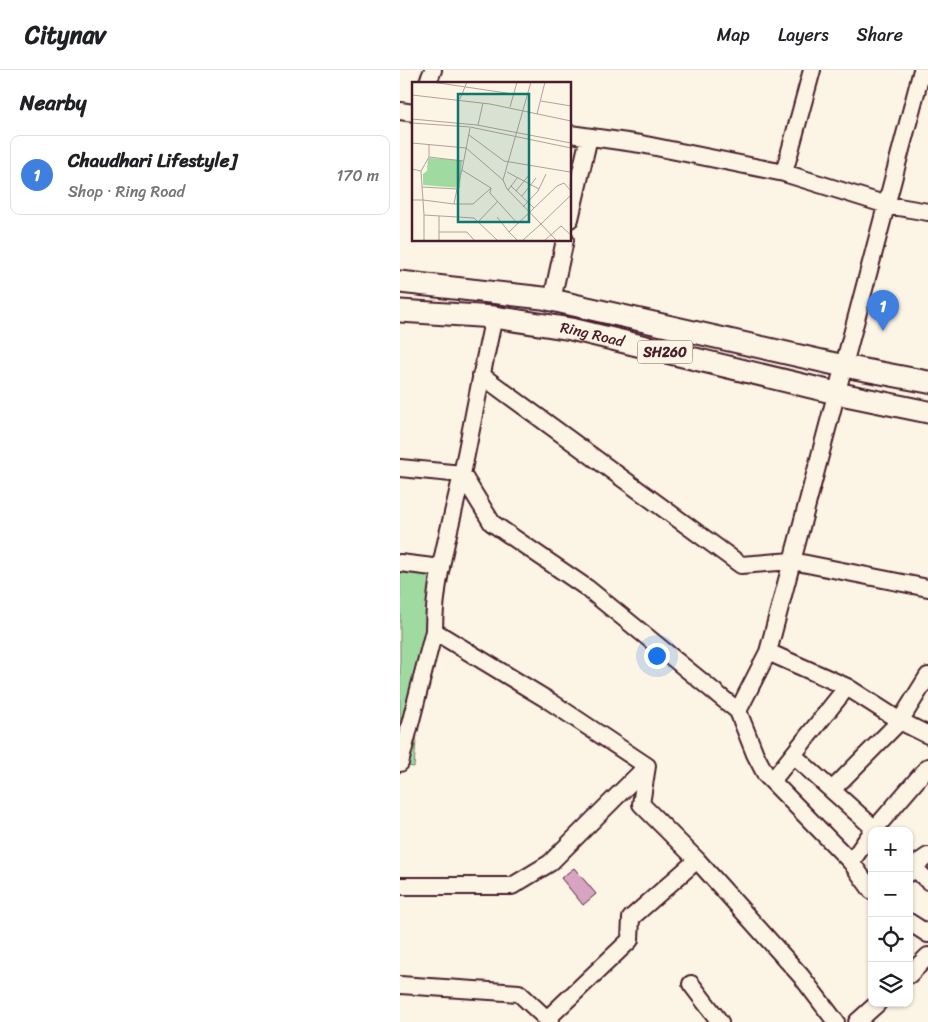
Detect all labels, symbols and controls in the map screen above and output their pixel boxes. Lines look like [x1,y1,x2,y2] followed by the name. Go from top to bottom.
[25,14,106,56] text: Citynav
[717,19,750,51] text: Map
[778,19,829,51] text: Layers
[857,19,903,51] text: Share
[412,82,571,241] inset map
[20,84,86,122] text: Nearby
[68,144,238,177] text: Chaudhari Lifestyle]
[34,161,40,190] text: 1
[336,161,379,190] text: 170 m
[68,177,185,206] text: Shop · Ring Road
[867,290,899,331] pin: 1
[559,315,628,355] street label: Ring Road
[638,340,692,364] road number: SH260
[644,643,670,669] your location
[868,827,913,1007] map controls
[868,827,913,872] button: +
[868,872,913,917] button: −
[868,917,913,962] button: locate
[868,962,913,1007] button: layers

